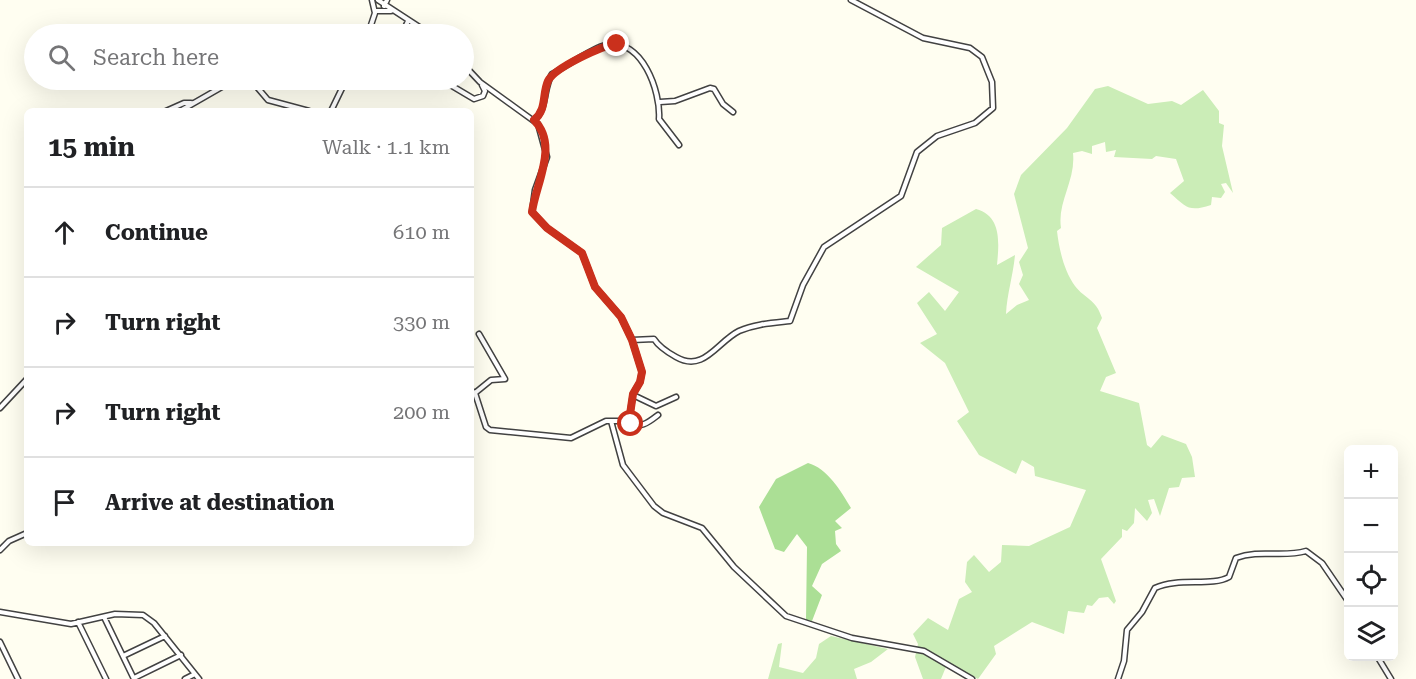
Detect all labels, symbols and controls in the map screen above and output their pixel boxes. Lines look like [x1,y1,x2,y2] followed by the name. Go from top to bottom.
[24,24,474,90] search box
[603,30,629,56] route end
[45,41,78,74] icon: search
[93,45,219,70] text: Search here
[48,132,135,162] text: 15 min
[322,135,450,159] text: Walk · 1.1 km
[48,216,81,249] icon: ahead
[105,220,208,245] text: Continue
[393,220,450,244] text: 610 m
[48,306,81,339] icon: right
[105,310,220,335] text: Turn right
[393,310,450,334] text: 330 m
[48,396,81,429] icon: right
[105,400,220,425] text: Turn right
[393,400,450,424] text: 200 m
[617,410,643,436] route start
[1344,445,1398,661] map controls
[1344,445,1398,499] button: +
[48,486,81,519] icon: arrive
[105,490,334,515] text: Arrive at destination
[1344,499,1398,553] button: −
[1344,553,1398,607] button: locate
[1344,607,1398,661] button: layers

